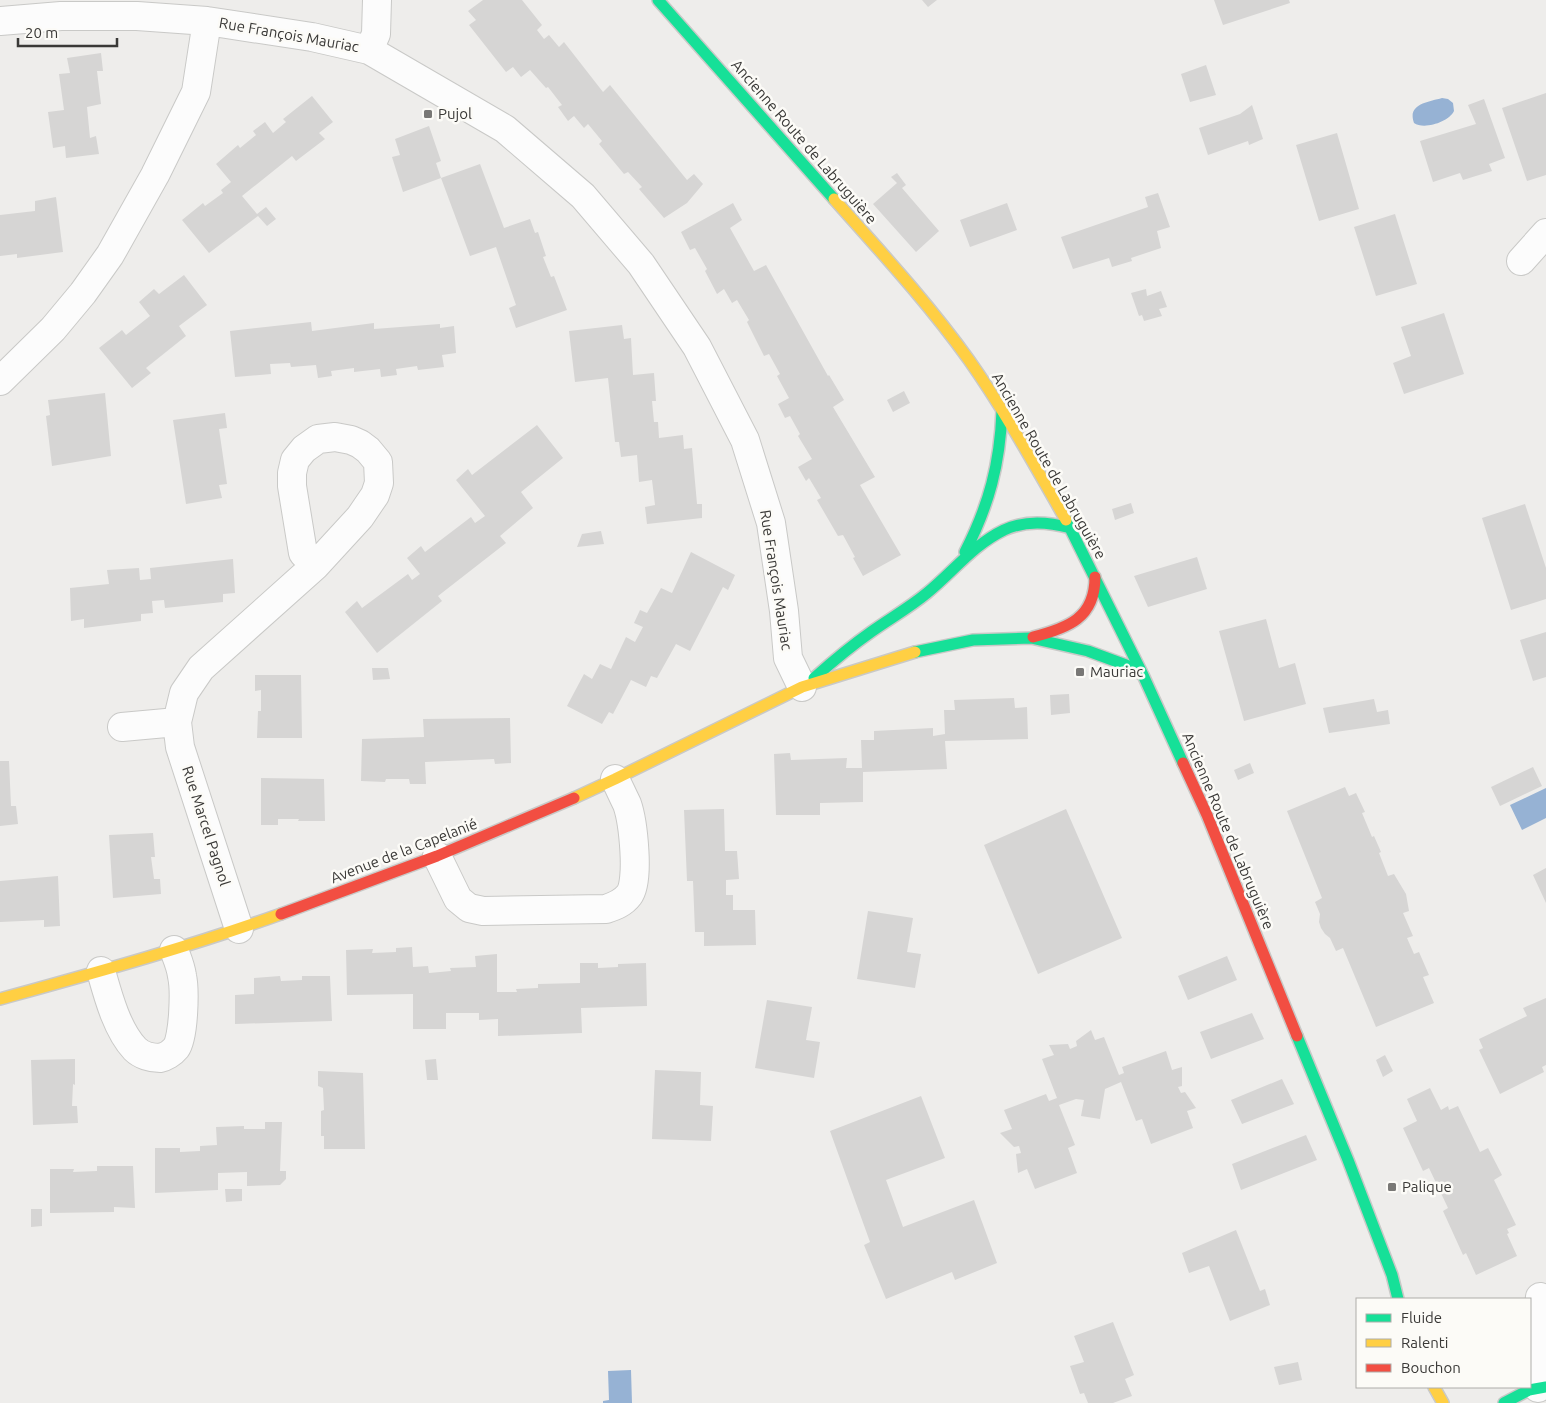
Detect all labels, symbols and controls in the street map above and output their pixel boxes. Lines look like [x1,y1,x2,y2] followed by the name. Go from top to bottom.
[218,14,360,55] street label: Rue François Mauriac
[18,15,116,47] scale bar
[25,24,58,41] text: 20 m
[728,56,880,227] street label: Ancienne Route de Labruguière
[438,105,472,122] place label: Pujol
[422,108,434,120] marker: Pujol
[989,370,1110,562] street label: Ancienne Route de Labruguière
[757,509,796,651] street label: Rue François Mauriac
[1090,663,1143,680] place label: Mauriac
[1074,666,1086,678] marker: Mauriac
[1179,730,1278,932] street label: Ancienne Route de Labruguière
[179,764,234,888] street label: Rue Marcel Pagnol
[328,815,480,886] street label: Avenue de la Capelanié
[1402,1178,1452,1195] place label: Palique
[1386,1181,1398,1193] marker: Palique
[1356,1298,1531,1388] legend
[1401,1309,1442,1326] text: Fluide
[1401,1334,1448,1351] text: Ralenti
[1401,1359,1461,1376] text: Bouchon

